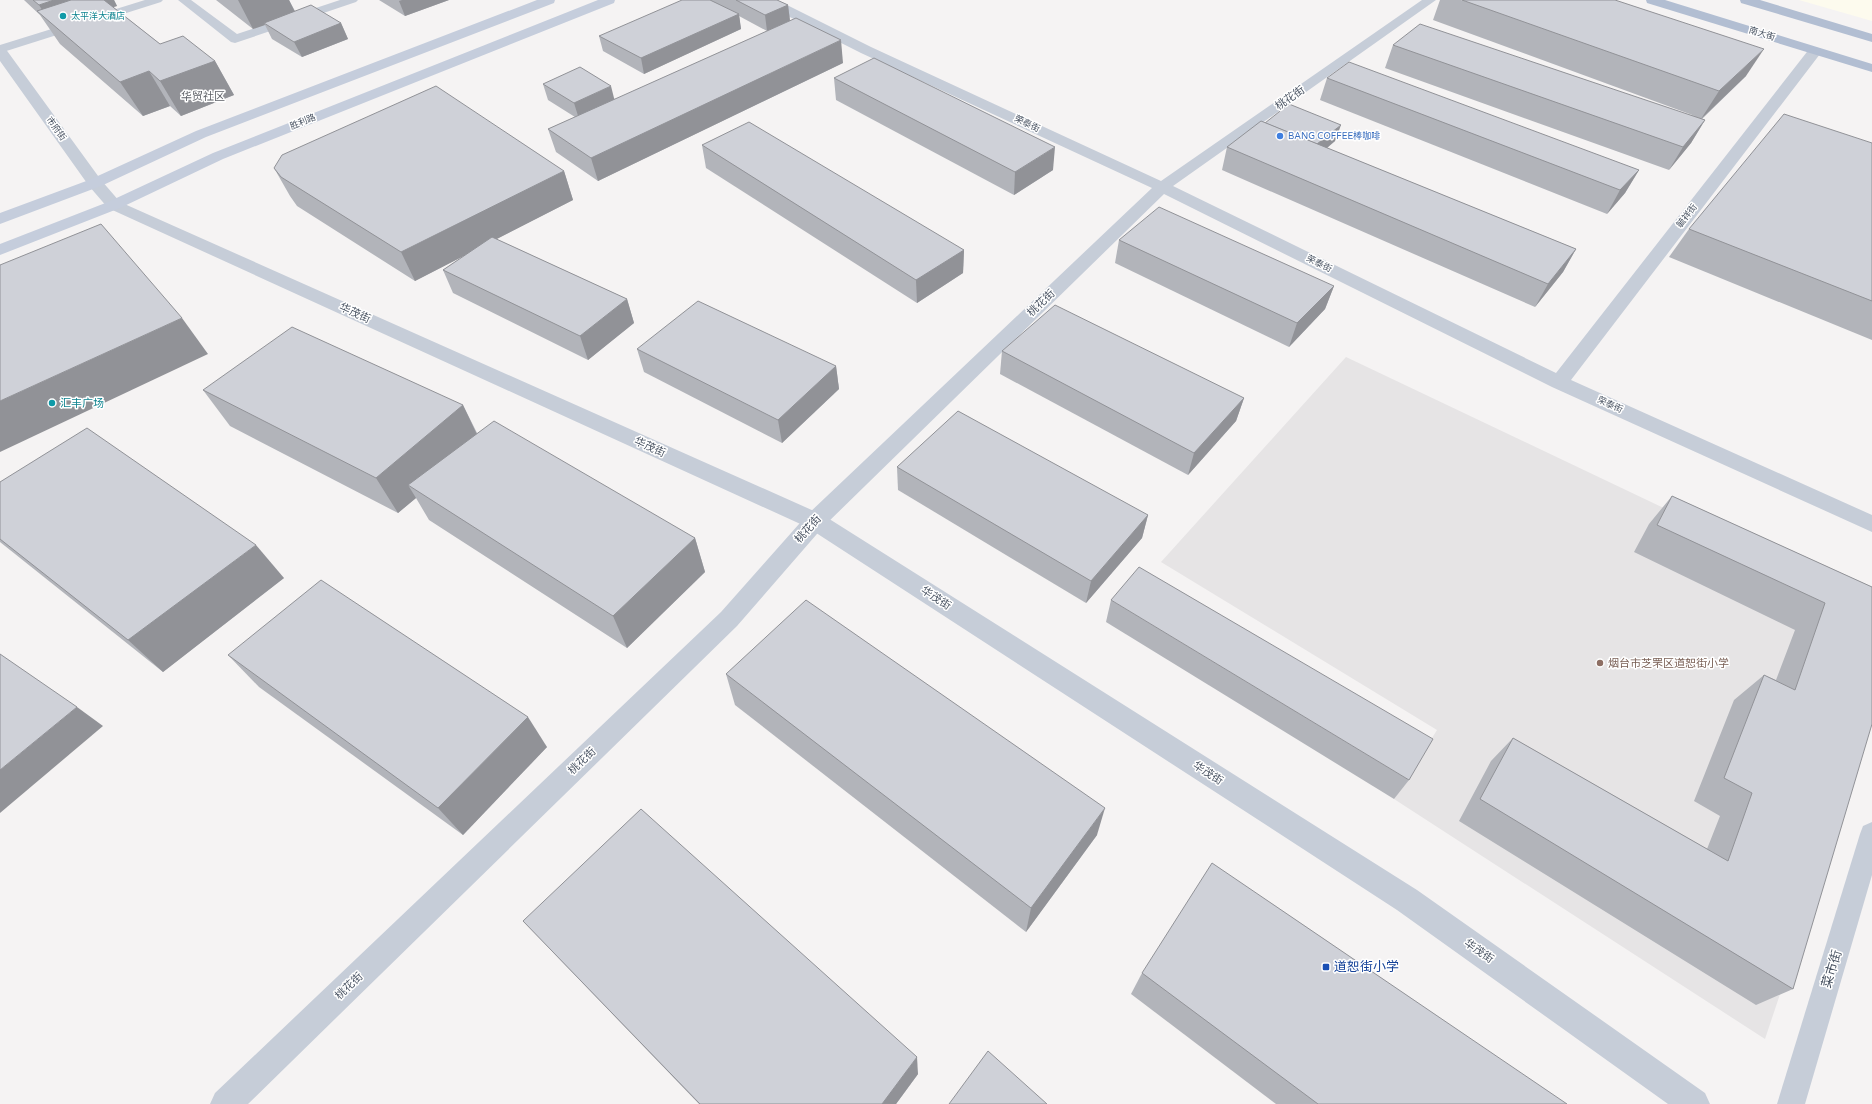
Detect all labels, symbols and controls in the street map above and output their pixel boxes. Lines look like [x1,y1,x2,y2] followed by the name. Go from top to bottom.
[58,11,68,21] marker: 太平洋大酒店
[71,11,125,22] place label: 太平洋大酒店
[1747,25,1777,43] street label: 南大街
[1273,83,1307,113] street label: 桃花街
[181,90,225,103] district label: 华贸社区
[288,112,318,132] street label: 胜利路
[1012,113,1042,135] street label: 荣泰街
[44,115,68,143] street label: 市府街
[1275,131,1285,141] marker: BANG COFFEE棒咖啡
[1288,131,1380,142] place label: BANG COFFEE棒咖啡
[1674,202,1700,230] street label: 毓祥街
[1304,253,1334,275] street label: 荣泰街
[1025,287,1057,319] street label: 桃花街
[337,300,373,326] street label: 华茂街
[1595,394,1625,416] street label: 荣泰街
[60,397,104,410] place label: 汇丰广场
[47,398,57,408] marker: 汇丰广场
[632,434,668,460] street label: 华茂街
[792,512,824,546] street label: 桃花街
[919,584,953,612] street label: 华茂街
[1608,657,1729,670] place label: 烟台市芝罘区道恕街小学
[1595,658,1605,668] marker: 烟台市芝罘区道恕街小学
[566,745,598,777] street label: 桃花街
[1191,759,1225,787] street label: 华茂街
[1462,936,1496,966] street label: 华茂街
[1819,948,1845,990] street label: 菜市街
[1334,959,1399,975] place label: 道恕街小学
[1321,962,1331,972] marker: 道恕街小学
[333,970,365,1002] street label: 桃花街

